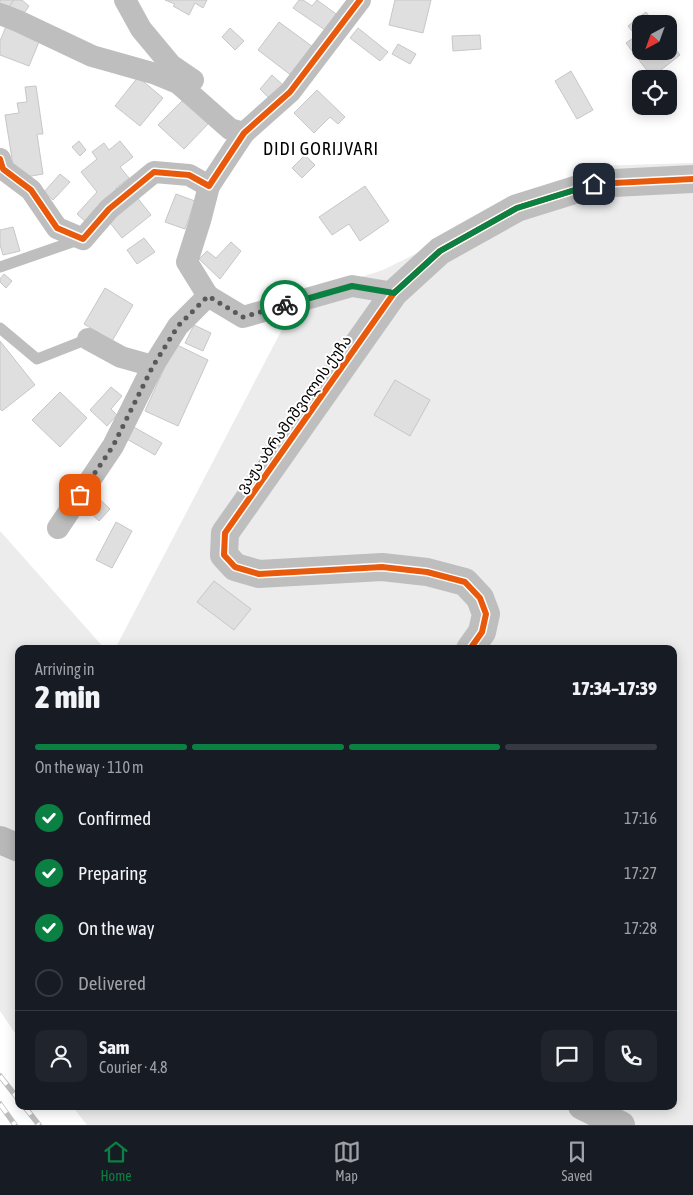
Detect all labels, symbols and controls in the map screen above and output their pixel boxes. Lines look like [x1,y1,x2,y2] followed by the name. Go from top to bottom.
[632,15,678,60] north arrow
[632,15,677,115] map controls
[632,70,677,115] button: locate
[263,138,379,159] district label: DIDI GORIJVARI
[573,163,615,205] pin
[580,170,608,198] icon: home
[260,280,310,330] courier
[271,291,299,319] icon: bike
[233,332,355,496] street label: ვაჟა აბრამიშვილის ქუჩა
[59,474,101,516] pin
[66,481,94,509] icon: bag
[35,660,95,678] text: Arriving in
[572,677,657,699] text: 17:34–17:39
[35,678,100,715] text: 2 min
[35,758,144,776] text: On the way · 110 m
[35,804,63,832] icon: check
[78,807,151,829] text: Confirmed
[624,809,657,827] text: 17:16
[35,859,63,887] icon: check
[78,862,147,884] text: Preparing
[624,864,657,882] text: 17:27
[35,914,63,942] icon: check
[78,917,155,939] text: On the way
[624,919,657,937] text: 17:28
[78,972,146,994] text: Delivered
[35,1030,87,1082] button: person
[541,1030,593,1082] button: chat
[605,1030,657,1082] button: phone
[99,1036,130,1058] text: Sam
[99,1058,168,1076] text: Courier · 4.8
[100,1138,132,1184] tab: Home
[333,1138,361,1184] tab: Map
[562,1138,592,1184] tab: Saved

